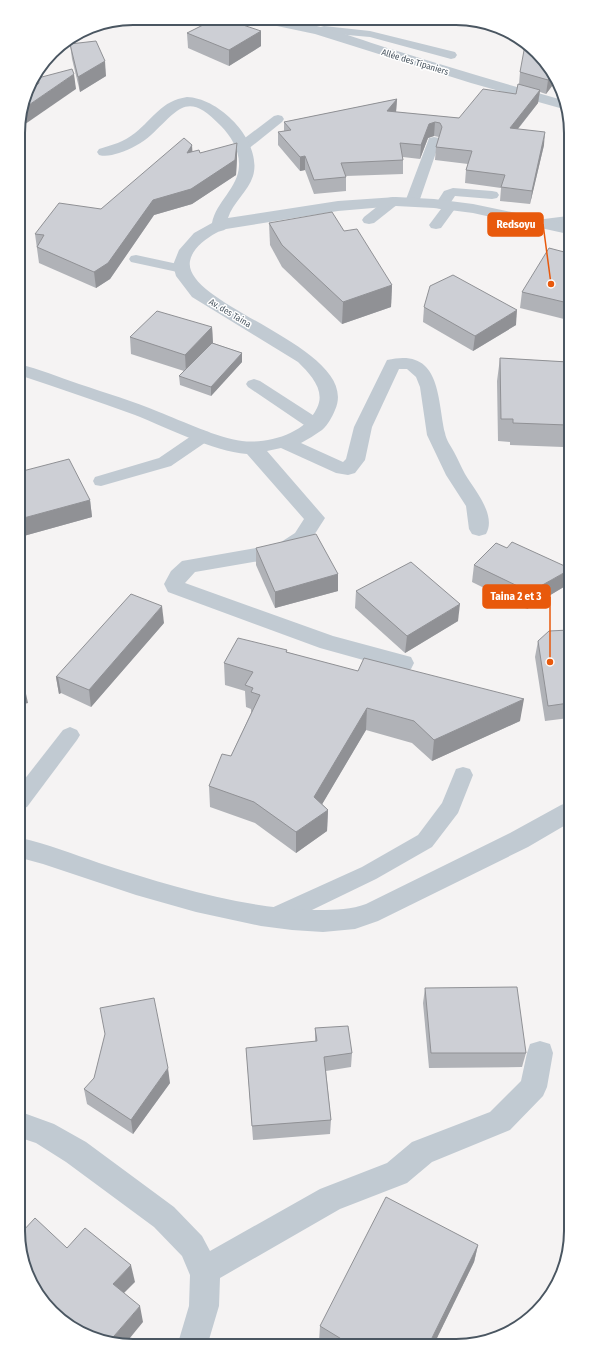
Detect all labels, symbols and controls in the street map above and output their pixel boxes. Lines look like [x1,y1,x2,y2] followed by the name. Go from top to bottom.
[380,47,450,77] street label: Allée des Tipaniers
[488,213,543,236] callout: Redsoyu
[496,218,536,231] text: Redsoyu
[207,297,253,330] street label: Av. des Taina
[483,585,550,608] callout: Taina 2 et 3
[491,590,542,603] text: Taina 2 et 3

